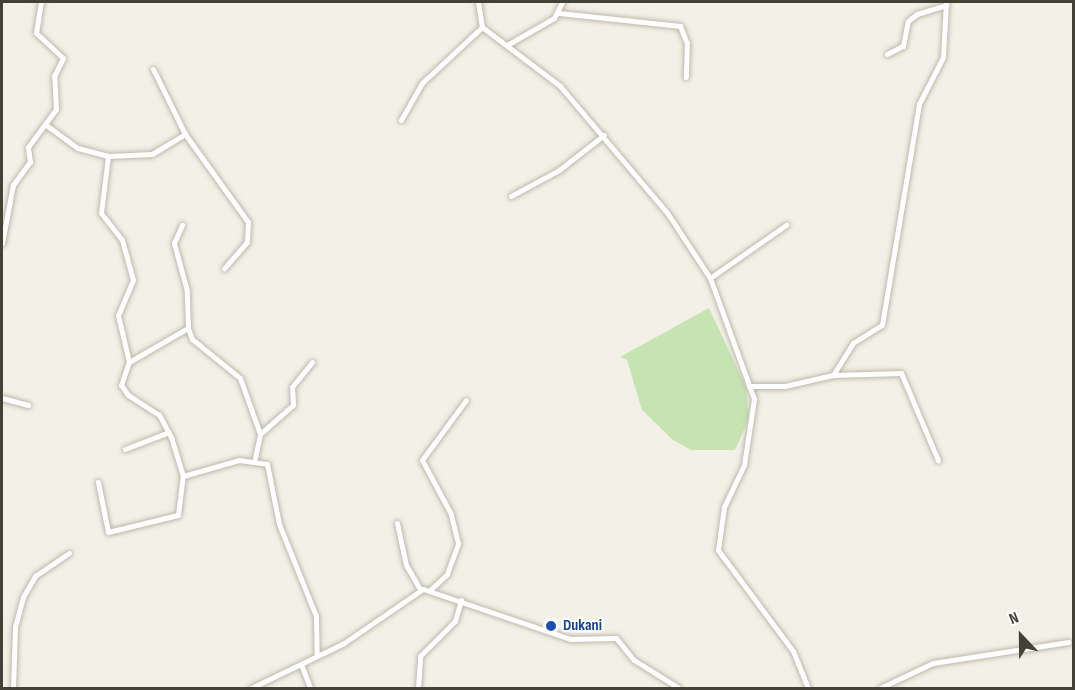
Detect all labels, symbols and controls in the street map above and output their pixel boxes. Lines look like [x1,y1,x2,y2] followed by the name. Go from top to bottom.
[991,606,1051,666] north arrow
[1007,608,1022,629] text: N
[563,616,602,636] place label: Dukani
[544,619,558,633] marker: Dukani

